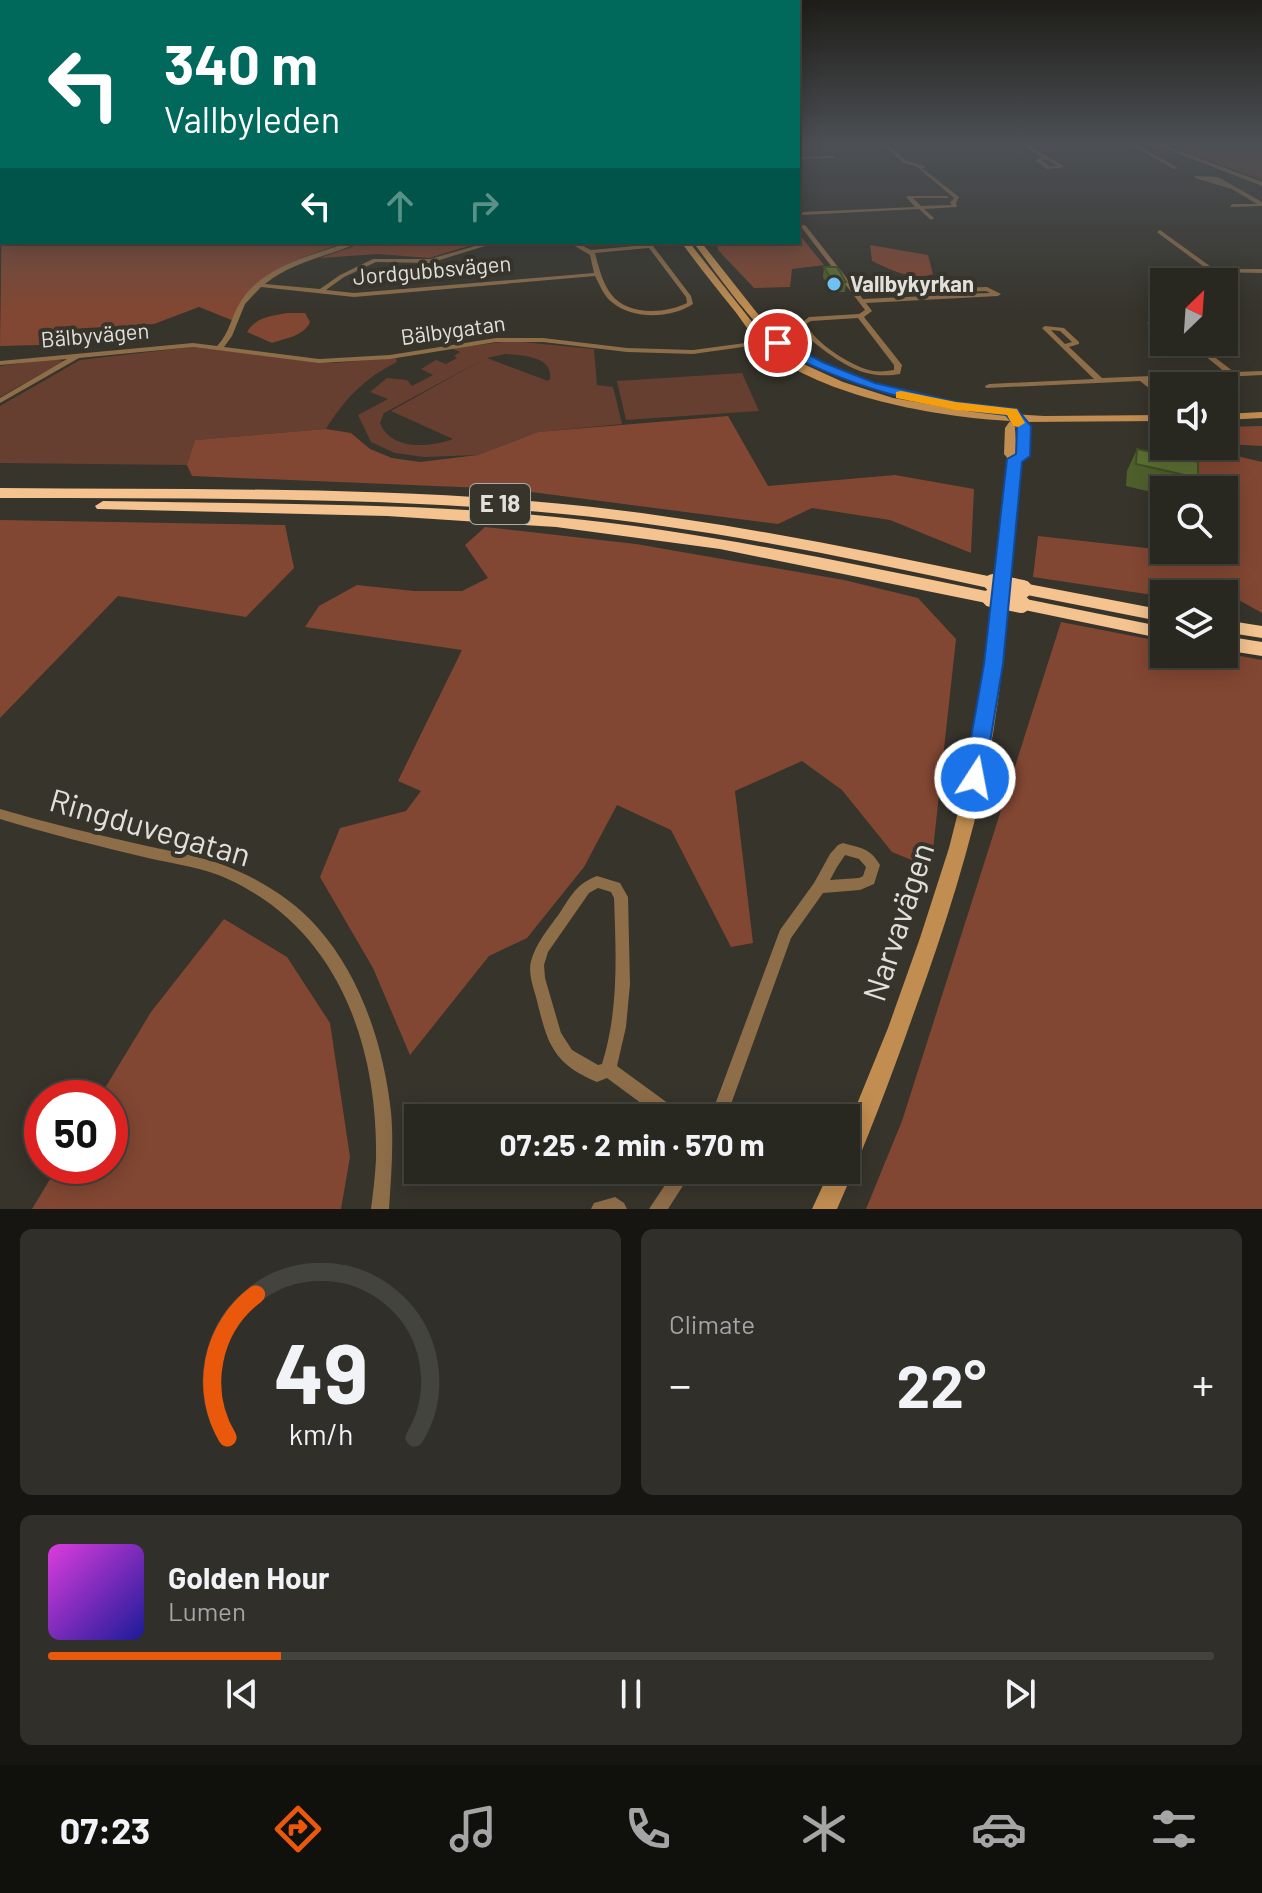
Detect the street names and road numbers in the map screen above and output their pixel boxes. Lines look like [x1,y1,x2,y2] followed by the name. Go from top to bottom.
[352,249,512,289] street label: Jordgubbsvägen
[399,309,507,349] street label: Bälbygatan
[40,316,150,352] street label: Bälbyvägen
[470,484,530,524] road number: E 18
[46,779,255,873] street label: Ringduvegatan
[854,837,941,1005] street label: Narvavägen

